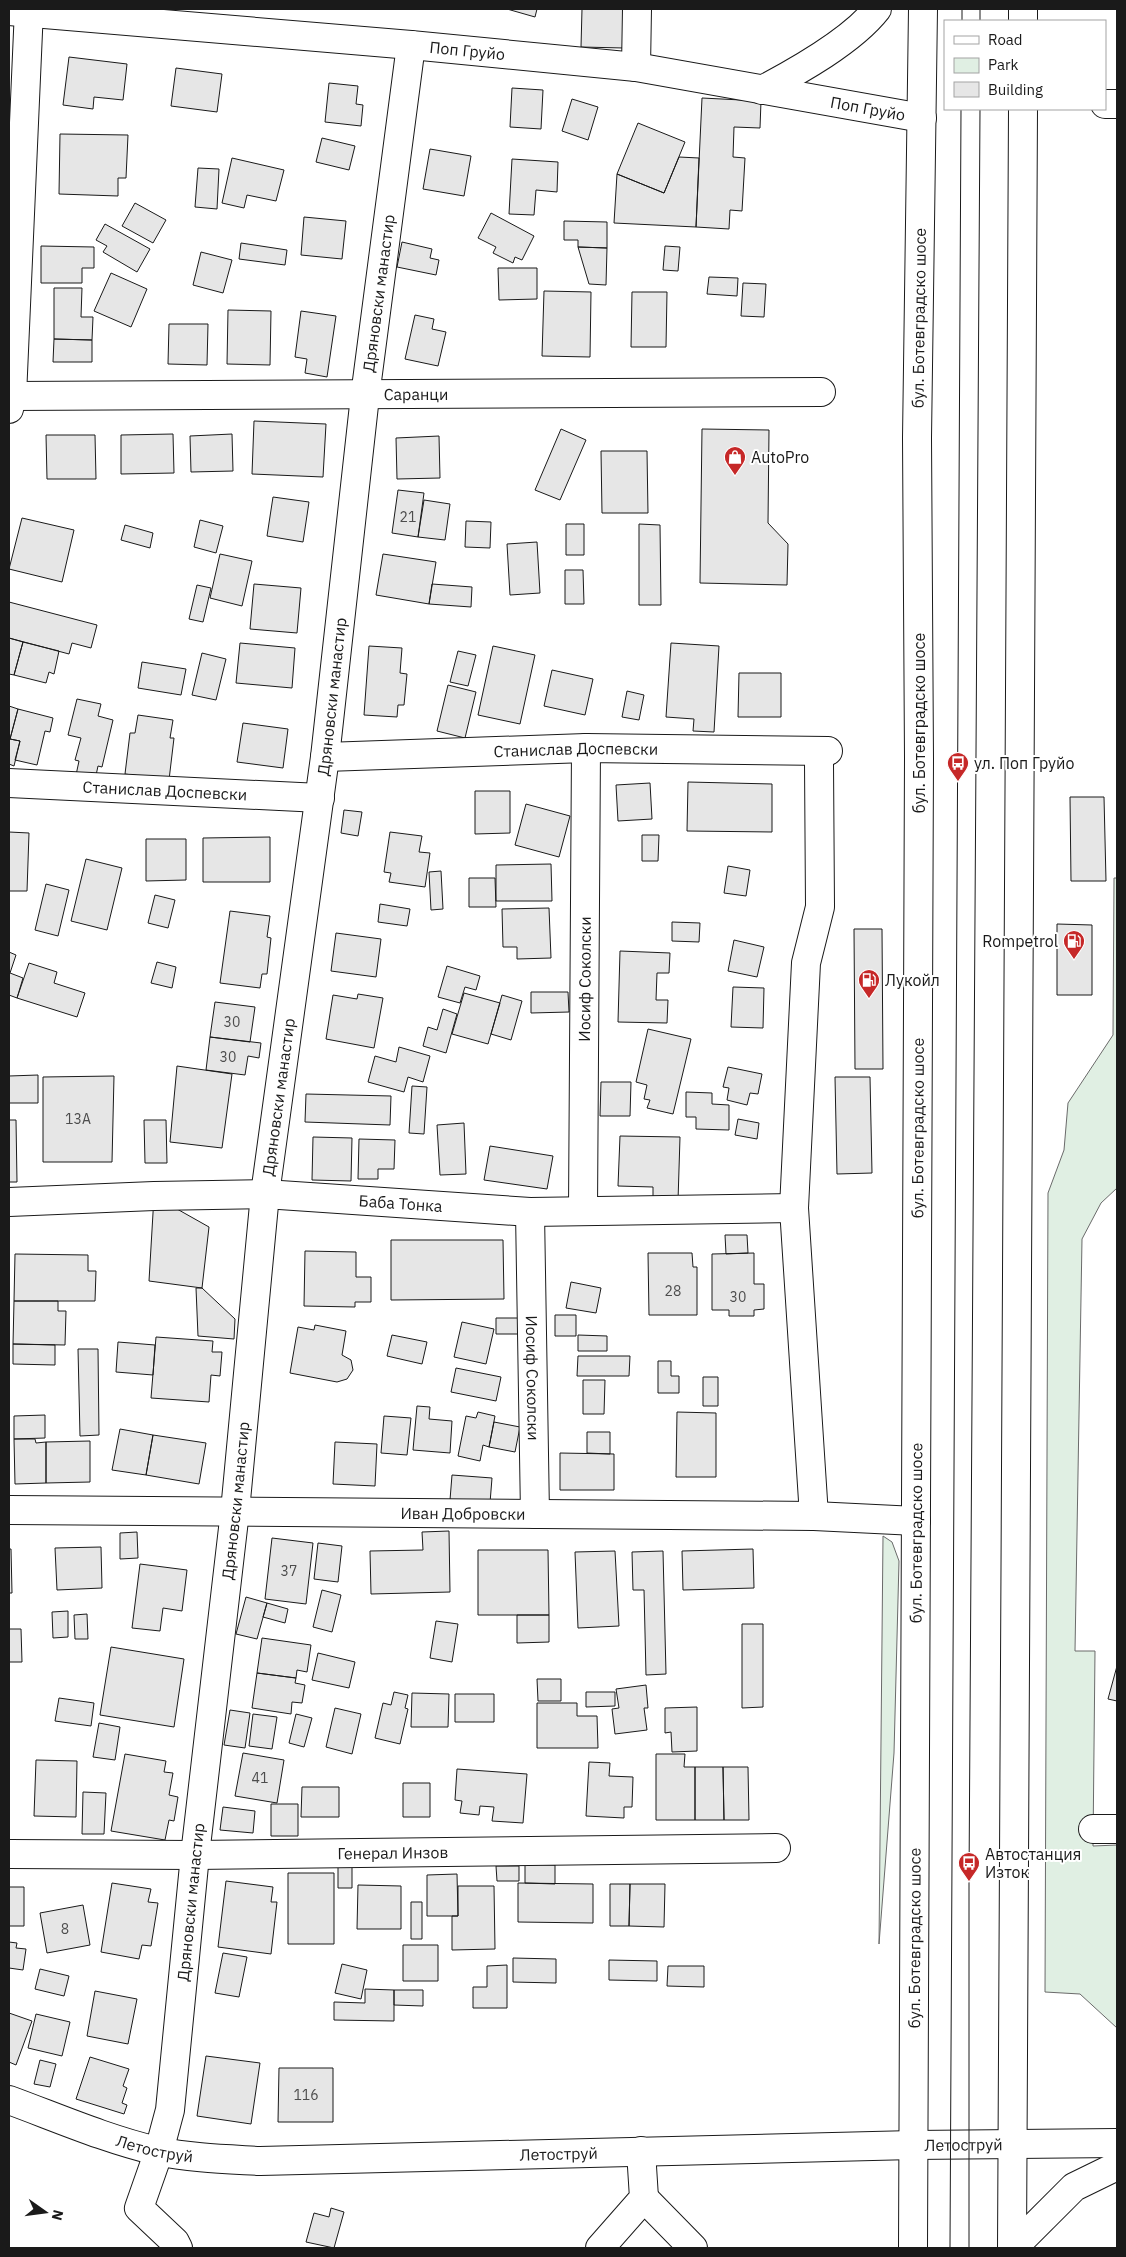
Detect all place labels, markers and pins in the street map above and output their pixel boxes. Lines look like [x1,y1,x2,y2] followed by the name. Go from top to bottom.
[723,445,747,476] shop icon: AutoPro
[751,447,809,467] place label: AutoPro
[946,751,970,782] bus stop icon: ул. Поп Груйо
[974,753,1075,773] place label: ул. Поп Груйо
[1062,929,1086,960] fuel station icon: Rompetrol
[982,931,1058,951] place label: Rompetrol
[857,968,881,999] fuel station icon: Лукойл
[885,970,940,990] place label: Лукойл
[985,1844,1081,1882] place label: Автостанция Изток
[957,1851,981,1882] bus stop icon: Автостанция Изток

